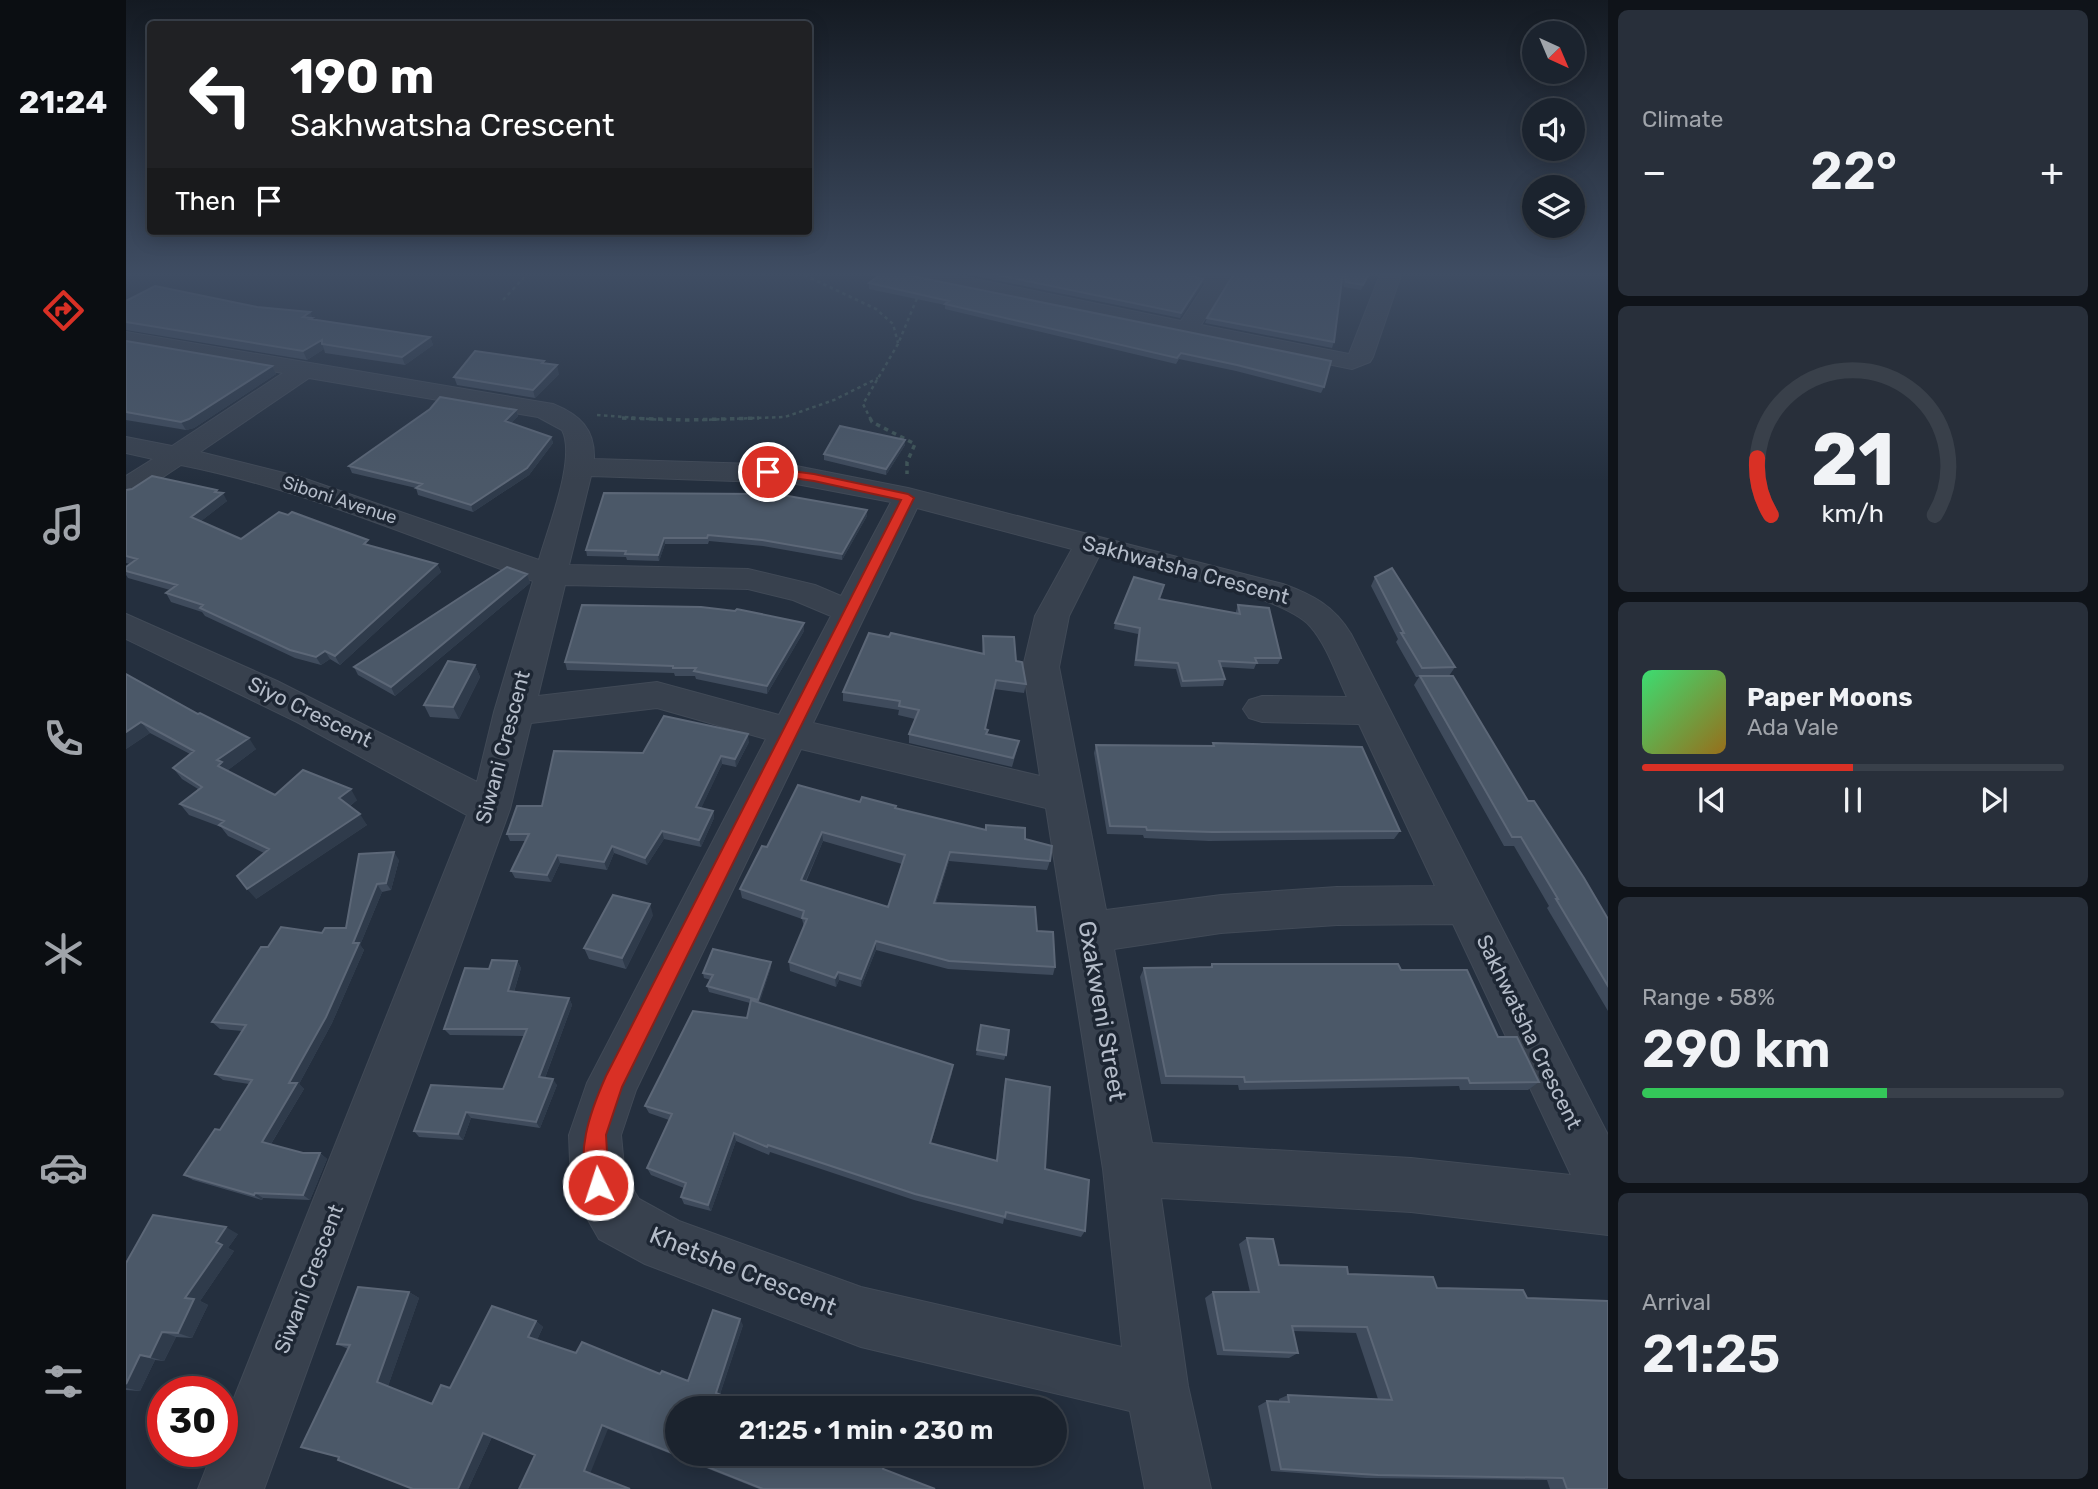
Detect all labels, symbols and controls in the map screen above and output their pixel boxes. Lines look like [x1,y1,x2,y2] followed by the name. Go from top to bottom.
[1522,21,1586,84] north arrow
[1522,21,1585,238] map controls
[290,47,434,105] text: 190 m
[175,49,266,140] icon: left
[19,83,107,121] text: 21:24
[1522,98,1585,161] button: sound
[1642,105,1723,133] text: Climate
[290,106,615,144] text: Sakhwatsha Crescent
[1810,140,1897,202] text: 22°
[1642,149,1667,195] text: −
[2040,149,2064,195] text: +
[1522,175,1585,238] button: layers
[250,182,288,220] icon: arrive
[175,186,236,217] text: Then
[39,286,88,335] icon: directions
[1811,417,1895,503] text: 21
[738,442,798,502] pin
[749,453,787,491] icon: arrive
[280,471,400,529] street label: Siboni Avenue
[1822,498,1884,527] text: km/h
[39,500,88,549] icon: music
[1080,530,1292,609] street label: Sakhwatsha Crescent
[470,668,535,826] street label: Siwani Crescent
[244,671,376,752] street label: Siyo Crescent
[1747,682,1913,713] text: Paper Moons
[1747,713,1839,741] text: Ada Vale
[39,714,88,763] icon: phone
[1693,781,1731,819] icon: previous
[1834,781,1872,819] icon: pause
[1975,781,2013,819] icon: next
[1072,919,1132,1103] street label: Gxakweni Street
[39,929,88,978] icon: climate
[1472,931,1587,1133] street label: Sakhwatsha Crescent
[1642,983,1775,1011] text: Range · 58%
[1642,1018,1831,1080] text: 290 km
[39,1143,88,1192] icon: car
[561,1148,635,1222] position arrow
[269,1201,348,1357] street label: Siwani Crescent
[646,1221,840,1321] street label: Khetshe Crescent
[1642,1288,1711,1316] text: Arrival
[1642,1323,1780,1385] text: 21:25
[39,1357,88,1406] icon: filters
[147,1376,238,1467] speed limit sign: 30
[739,1415,993,1446] text: 21:25 · 1 min · 230 m

